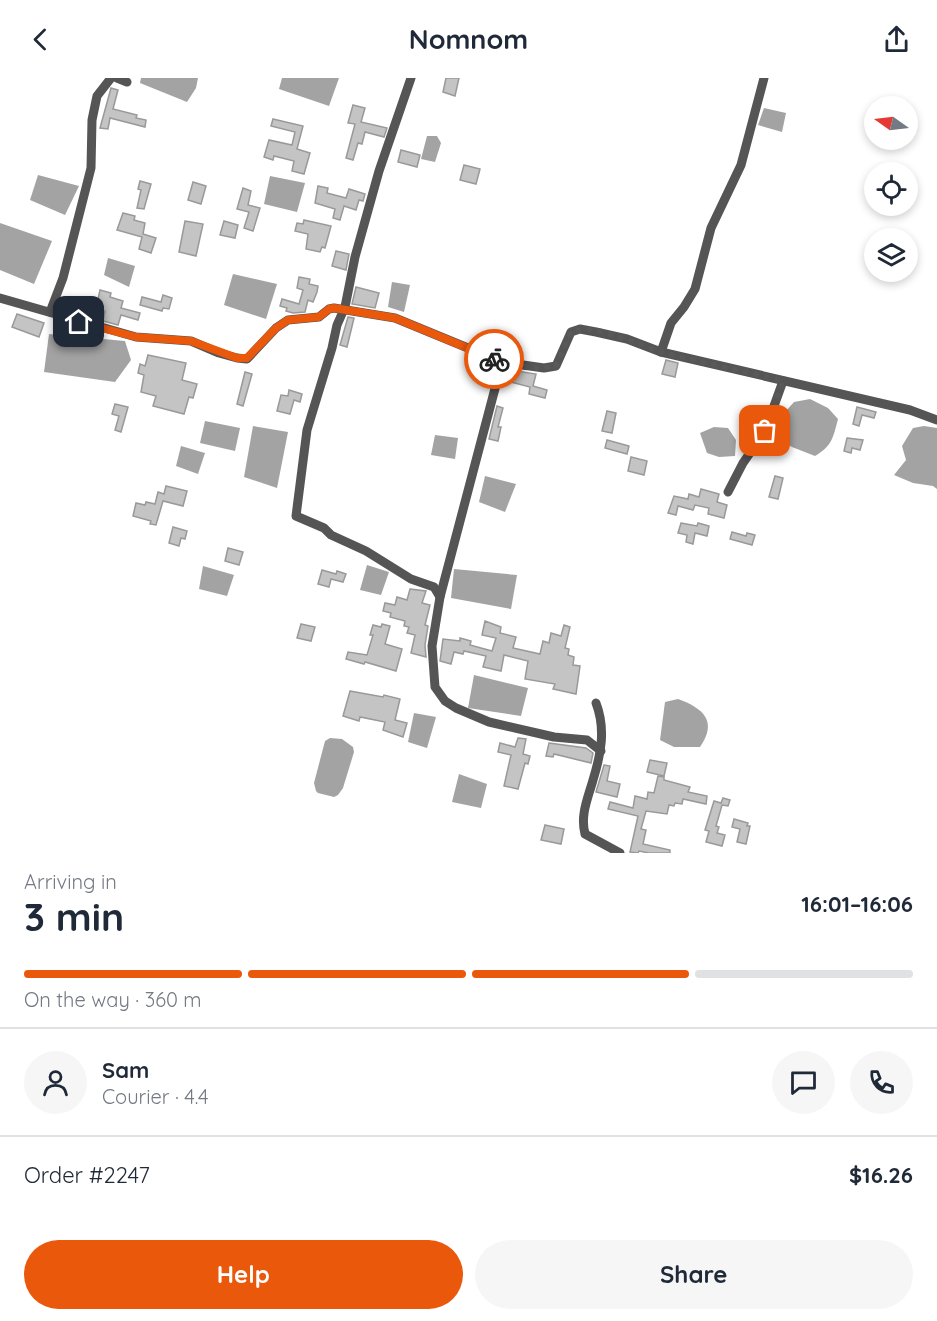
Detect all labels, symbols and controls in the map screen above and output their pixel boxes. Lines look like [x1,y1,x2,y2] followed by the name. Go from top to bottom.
[409,22,528,56] text: Nomnom
[24,23,57,56] icon: back
[880,23,913,56] icon: share
[864,96,918,150] north arrow
[864,96,918,282] map controls
[864,162,918,216] button: locate
[864,228,918,282] button: layers
[53,296,104,347] pin
[62,305,95,338] icon: home
[464,329,524,389] courier
[478,343,511,376] icon: bike
[739,405,790,456] pin
[748,414,781,447] icon: bag
[24,869,117,894] text: Arriving in
[801,890,913,918] text: 16:01–16:06
[24,892,124,941] text: 3 min
[24,987,202,1012] text: On the way · 360 m
[24,1051,87,1114] button: person
[772,1051,835,1114] button: chat
[850,1051,913,1114] button: phone
[102,1056,149,1084] text: Sam
[102,1084,208,1109] text: Courier · 4.4
[24,1161,150,1189] text: Order #2247
[849,1161,913,1189] text: $16.26
[24,1240,463,1309] button: Help
[475,1240,913,1309] button: Share

